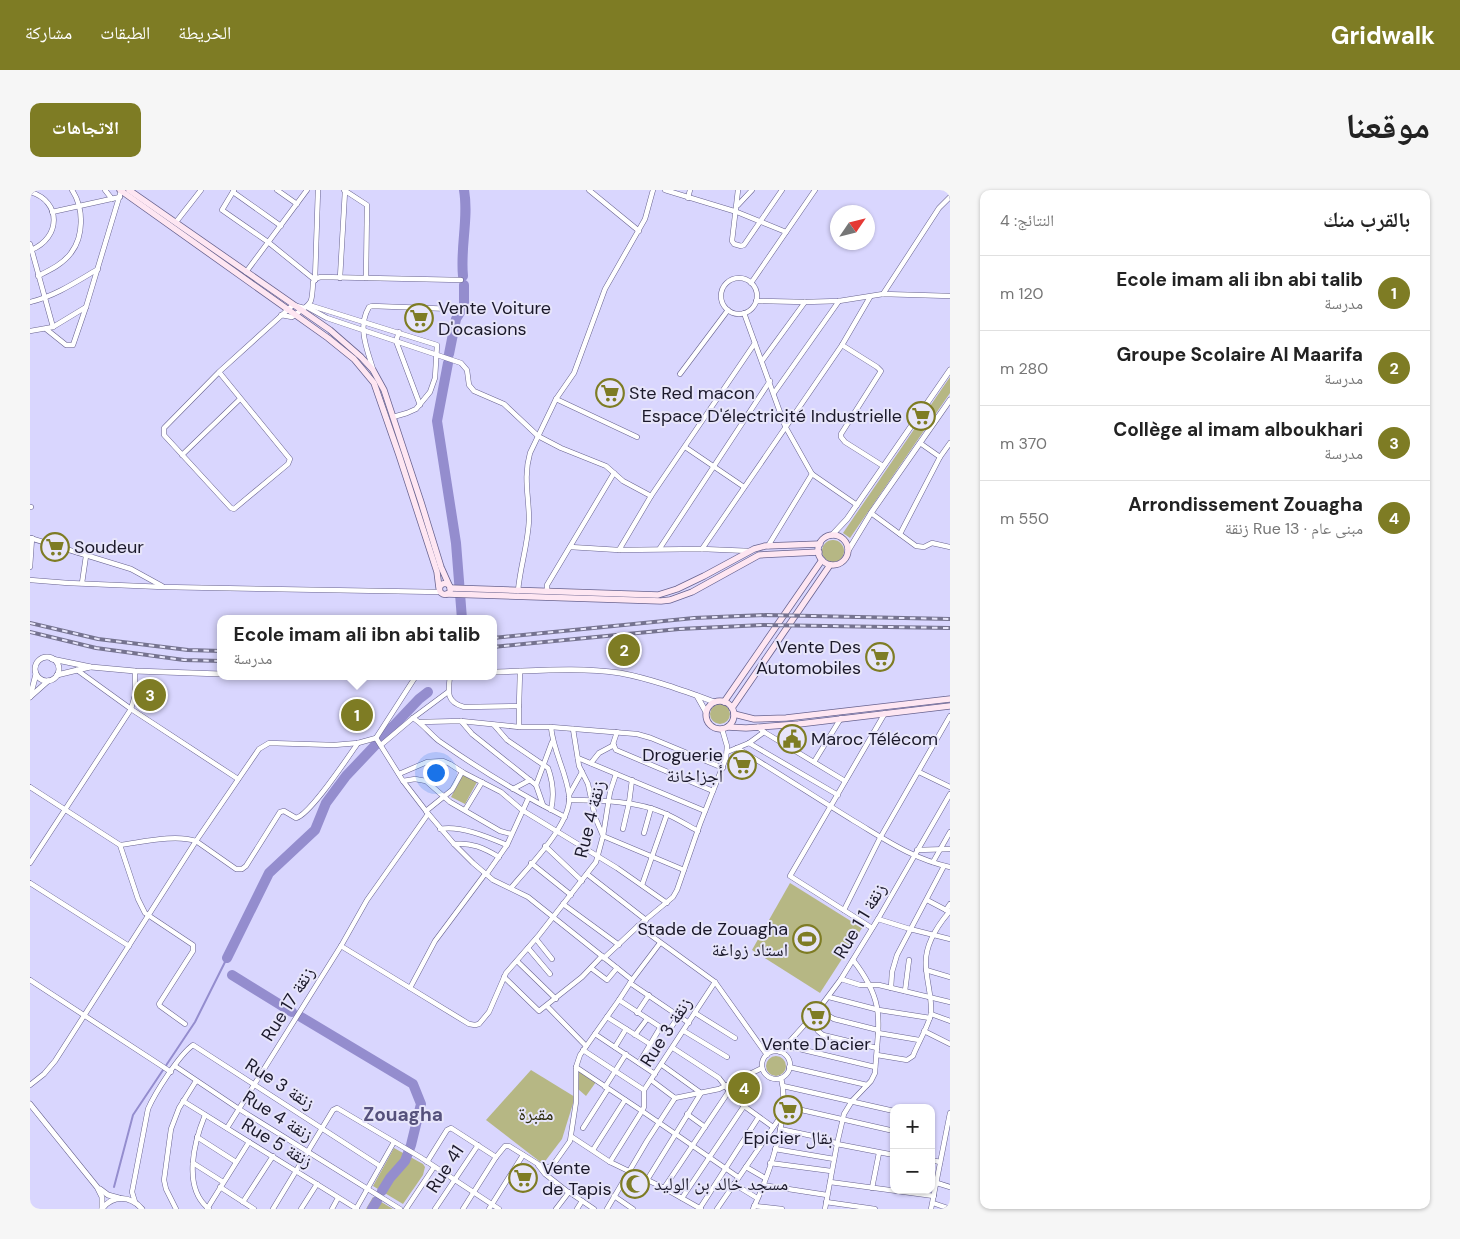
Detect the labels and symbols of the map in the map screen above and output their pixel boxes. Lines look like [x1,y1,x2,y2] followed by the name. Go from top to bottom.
[830,205,875,250] north arrow
[438,296,551,341] place label: Vente Voiture D'ocasions
[404,303,434,333] supermarket icon: Vente Voiture D'ocasions
[595,378,625,408] supermarket icon: Ste Red macon
[629,381,755,405] place label: Ste Red macon
[906,401,936,431] supermarket icon: Espace D'électricité Industrielle
[642,404,902,428] place label: Espace D'électricité Industrielle
[40,532,70,562] supermarket icon: Soudeur
[74,535,144,559] place label: Soudeur
[608,631,640,669] pin: 2
[756,635,861,680] place label: Vente Des Automobiles
[865,642,895,672] supermarket icon: Vente Des Automobiles
[134,676,166,714] pin: 3
[341,696,373,734] pin: 1
[777,724,807,754] public building icon: Maroc Télécom
[811,727,938,751] place label: Maroc Télécom
[642,743,723,788] place label: Droguerie أجزاخانة
[727,750,757,780] supermarket icon: Droguerie أجزاخانة
[423,760,449,786] your location
[569,778,611,860] street label: Rue 4 زنقة
[828,879,892,963] street label: Rue 1 زنقة 1
[637,917,788,962] place label: Stade de Zouagha استاد زواغة
[792,924,822,954] sports icon: Stade de Zouagha استاد زواغة
[256,962,320,1046] street label: Rue 17 زنقة
[635,993,697,1071] street label: Rue 3 زنقة
[801,1001,831,1031] supermarket icon: Vente D'acier
[761,1032,871,1056] place label: Vente D'acier
[241,1053,319,1115] street label: Rue 3 زنقة
[728,1069,760,1107] pin: 4
[238,1085,318,1147] street label: Rue 4 زنقة
[773,1095,803,1125] supermarket icon: Epicier بقال
[363,1102,443,1127] district label: Zouagha
[518,1102,554,1126] park label: مقبرة
[237,1112,317,1174] street label: Rue 5 زنقة
[743,1126,833,1150] place label: Epicier بقال
[421,1140,469,1198] street label: Rue 41
[542,1156,611,1201] place label: Vente de Tapis
[508,1163,538,1193] supermarket icon: Vente de Tapis
[620,1169,650,1199] mosque icon: مسجد خالد بن الوليد
[654,1172,788,1196] place label: مسجد خالد بن الوليد

